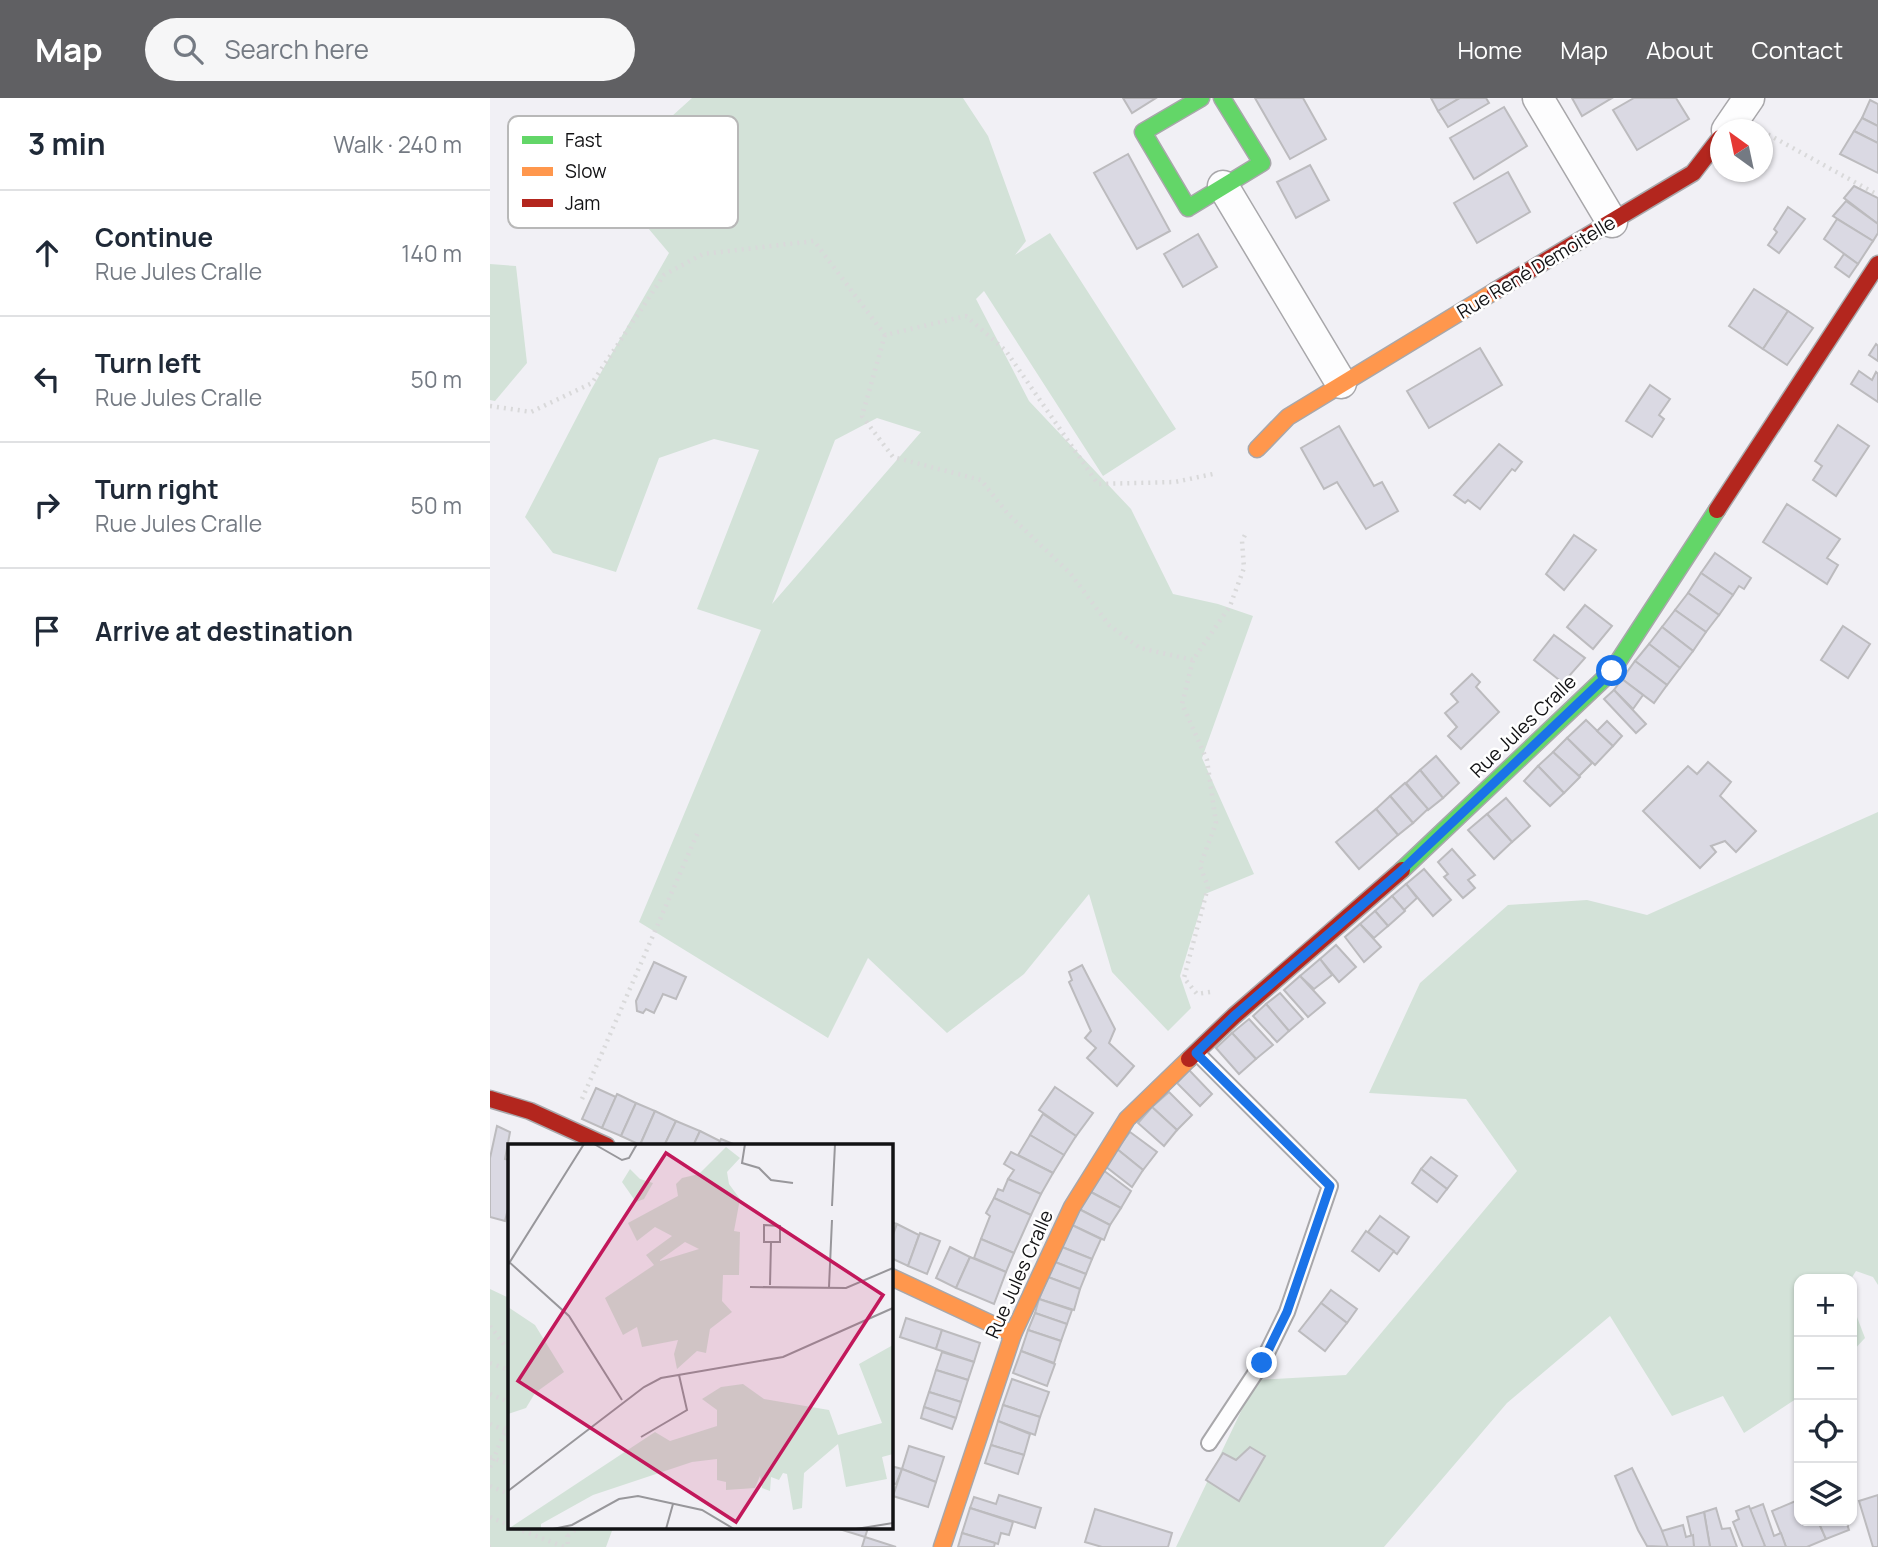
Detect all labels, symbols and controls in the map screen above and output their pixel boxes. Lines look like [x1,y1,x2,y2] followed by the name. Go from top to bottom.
[145,18,635,81] search box
[35,27,103,72] text: Map
[169,30,207,68] icon: search
[225,31,369,67] text: Search here
[1457,33,1522,66] text: Home
[1560,33,1608,66] text: Map
[1646,33,1714,66] text: About
[1752,33,1843,66] text: Contact
[508,116,738,228] legend
[1710,119,1773,182] north arrow
[28,123,106,164] text: 3 min
[565,127,602,153] text: Fast
[333,128,462,160] text: Walk · 240 m
[565,158,607,184] text: Slow
[565,190,600,216] text: Jam
[1452,209,1620,325] street label: Rue René Demoitelle
[95,219,213,255] text: Continue
[28,234,66,272] icon: ahead
[401,237,462,269] text: 140 m
[95,255,262,287] text: Rue Jules Cralle
[95,345,202,381] text: Turn left
[28,360,66,398] icon: left
[411,363,462,395] text: 50 m
[95,381,262,413] text: Rue Jules Cralle
[95,471,219,507] text: Turn right
[28,486,66,524] icon: right
[411,489,462,521] text: 50 m
[95,507,262,539] text: Rue Jules Cralle
[28,612,66,650] icon: arrive
[95,613,353,649] text: Arrive at destination
[1596,655,1627,686] route start
[1464,669,1582,783] street label: Rue Jules Cralle
[508,1144,892,1530] inset map
[979,1206,1059,1342] street label: Rue Jules Cralle
[1794,1274,1857,1526] map controls
[1794,1274,1857,1337] button: +
[1794,1337,1857,1400] button: −
[1246,1347,1277,1378] route end
[1794,1400,1857,1463] button: locate
[1794,1463,1857,1526] button: layers

